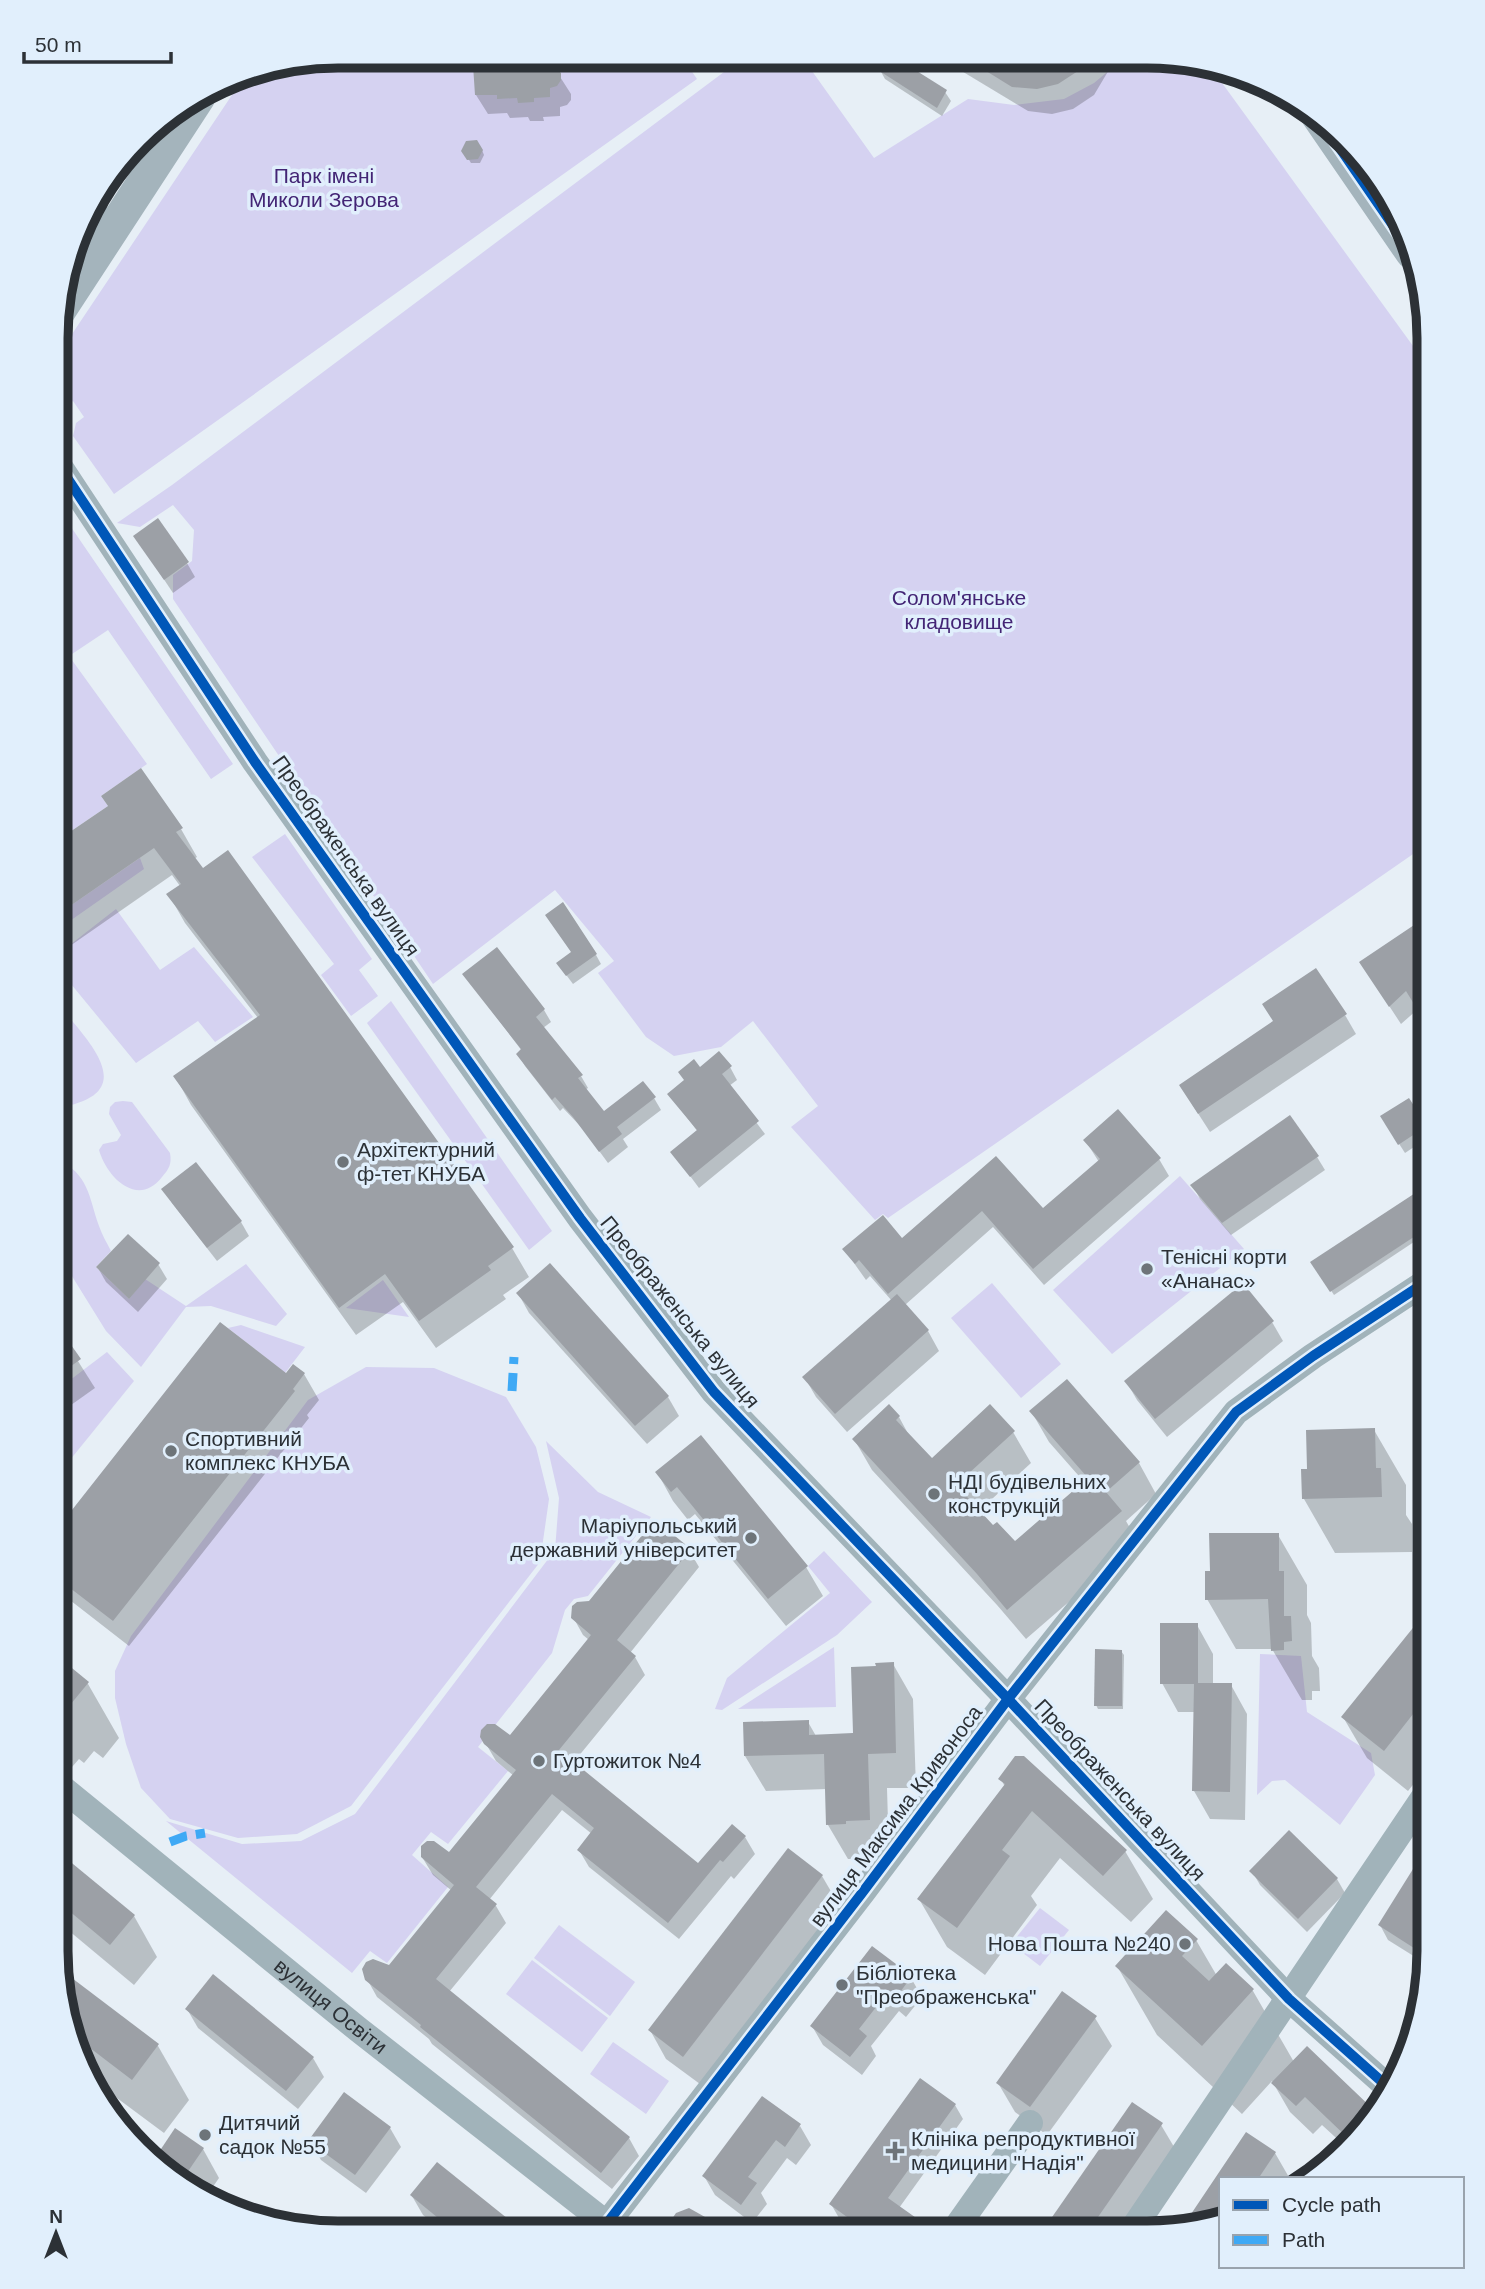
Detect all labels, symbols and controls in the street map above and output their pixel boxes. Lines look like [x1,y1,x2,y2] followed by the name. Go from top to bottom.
[24,21,172,65] scale bar
[35,33,82,56] text: 50 m
[249,164,399,211] park label: Парк імені Миколи Зерова
[892,586,1026,633] park label: Солом'янське кладовище
[268,751,425,960] street label: Преображенська вулиця
[357,1138,495,1185] place label: Архітектурний ф-тет КНУБА
[335,1154,351,1170] marker: Архітектурний ф-тет КНУБА
[596,1211,765,1412] street label: Преображенська вулиця
[1161,1245,1287,1292] place label: Тенісні корти «Ананас»
[1139,1261,1155,1277] marker: Тенісні корти «Ананас»
[185,1427,350,1474] place label: Спортивний комплекс КНУБА
[163,1443,179,1459] marker: Спортивний комплекс КНУБА
[948,1470,1107,1517] place label: НДІ будівельних конструкцій
[926,1486,942,1502] marker: НДІ будівельних конструкцій
[510,1514,737,1561] place label: Маріупольський державний університет
[743,1530,759,1546] marker: Маріупольський державний університет
[1030,1694,1210,1885] street label: Преображенська вулиця
[805,1700,986,1931] street label: вулиця Максима Кривоноса
[553,1749,702,1772] place label: Гуртожиток №4
[531,1753,547,1769] marker: Гуртожиток №4
[988,1932,1171,1955] place label: Нова Пошта №240
[1177,1936,1193,1952] marker: Нова Пошта №240
[270,1954,392,2058] street label: вулиця Освіти
[856,1961,1037,2008] place label: Бібліотека "Преображенська"
[834,1977,850,1993] marker: Бібліотека "Преображенська"
[219,2111,326,2158] place label: Дитячий садок №55
[197,2127,213,2143] marker: Дитячий садок №55
[911,2127,1135,2174] place label: Клініка репродуктивної медицини "Надія"
[885,2141,905,2161] marker: Клініка репродуктивної медицини "Надія"
[1219,2177,1464,2268] legend
[1282,2193,1381,2216] text: Cycle path
[21,2198,91,2268] north arrow
[49,2206,63,2227] text: N
[1282,2228,1325,2251] text: Path

